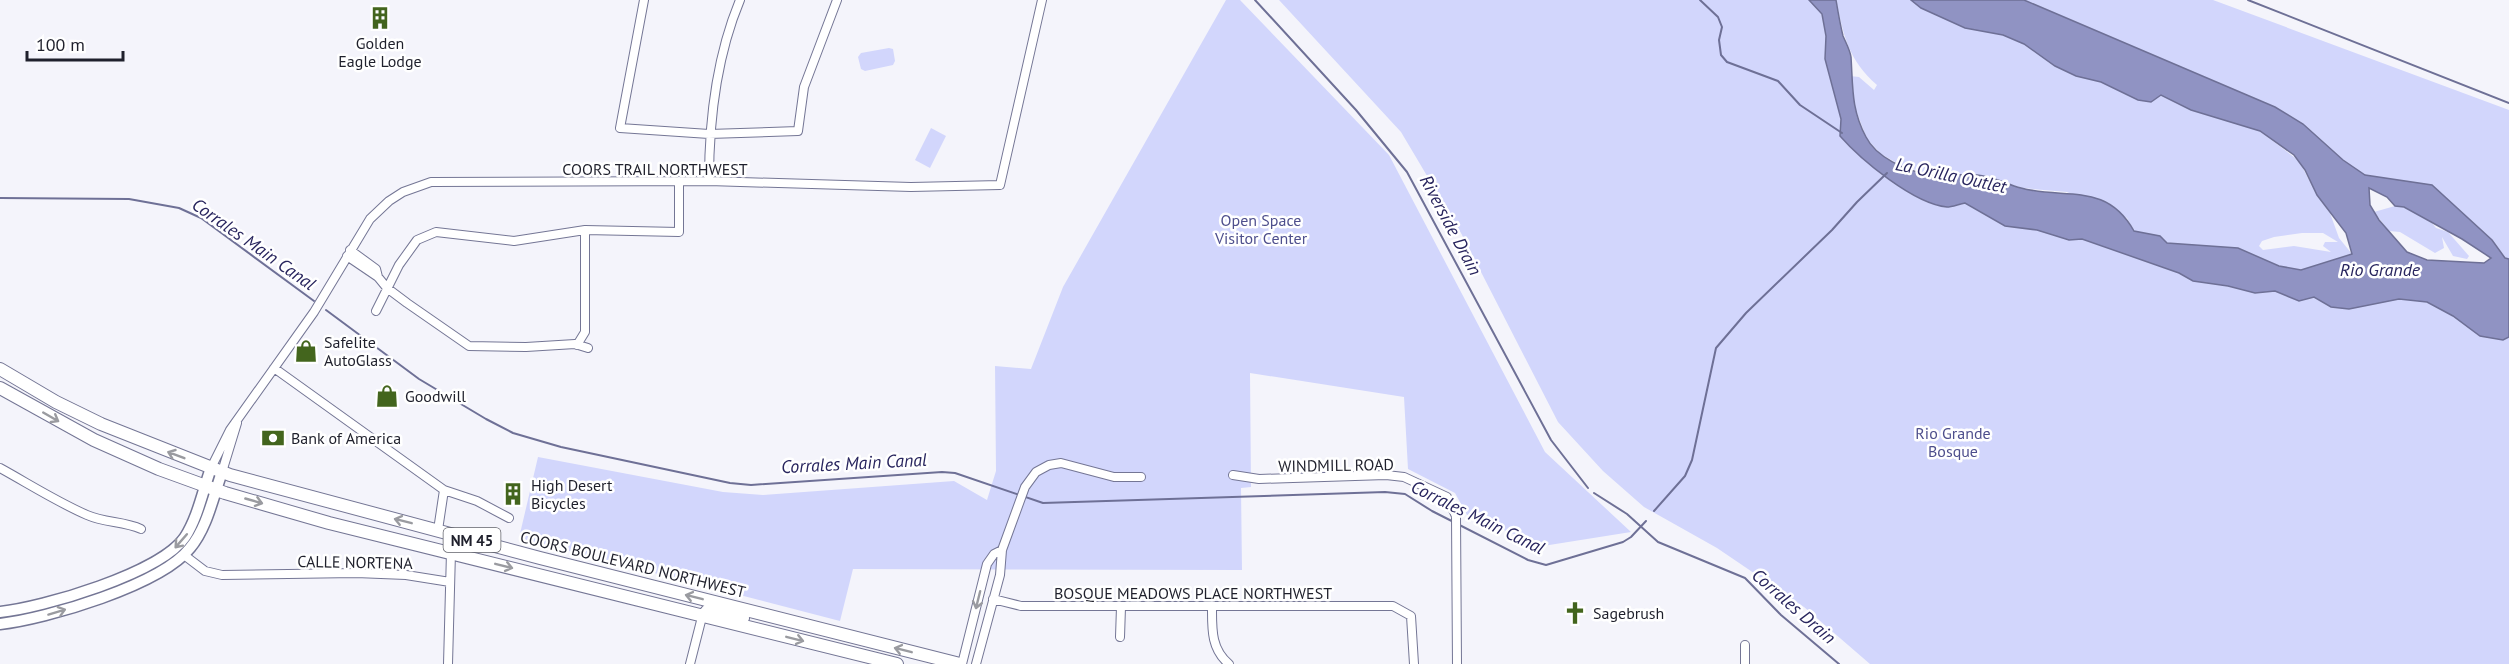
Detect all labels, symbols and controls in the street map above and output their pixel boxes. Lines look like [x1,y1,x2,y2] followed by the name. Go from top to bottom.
[367,5,393,31] building icon: Golden Eagle Lodge
[27,24,123,62] scale bar
[36,33,85,56] text: 100 m
[338,33,422,71] place label: Golden Eagle Lodge
[1893,152,2010,198] water label: La Orilla Outlet
[562,159,748,179] street label: COORS TRAIL NORTHWEST
[1415,171,1487,279] water label: Riverside Drain
[188,193,320,295] water label: Corrales Main Canal
[1214,210,1308,248] park label: Open Space Visitor Center
[2340,258,2421,281] water label: Rio Grande
[324,332,392,370] place label: Safelite AutoGlass
[293,338,319,364] shop icon: Safelite AutoGlass
[374,383,400,409] shop icon: Goodwill
[405,386,466,406] place label: Goodwill
[42,411,59,423] one-way arrow
[1915,423,1991,461] park label: Rio Grande Bosque
[260,425,286,451] bank icon: Bank of America
[291,428,401,448] place label: Bank of America
[781,448,928,478] water label: Corrales Main Canal
[167,449,186,460] one-way arrow
[1278,454,1394,476] street label: WINDMILL ROAD
[531,475,613,513] place label: High Desert Bicycles
[1407,475,1549,559] water label: Corrales Main Canal
[500,481,526,507] building icon: High Desert Bicycles
[244,496,263,508] one-way arrow
[394,515,413,527] one-way arrow
[518,526,748,602] street label: COORS BOULEVARD NORTHWEST
[444,528,500,552] road number: NM 45
[174,533,188,548] one-way arrow
[297,551,413,573] street label: CALLE NORTENA
[494,560,513,572] one-way arrow
[1747,563,1841,649] water label: Corrales Drain
[1054,583,1332,603] street label: BOSQUE MEADOWS PLACE NORTHWEST
[685,590,704,602] one-way arrow
[972,590,983,609] one-way arrow
[1562,600,1588,626] church icon: Sagebrush
[1593,603,1664,623] place label: Sagebrush
[47,606,66,617] one-way arrow
[785,634,804,646] one-way arrow
[894,643,913,655] one-way arrow

